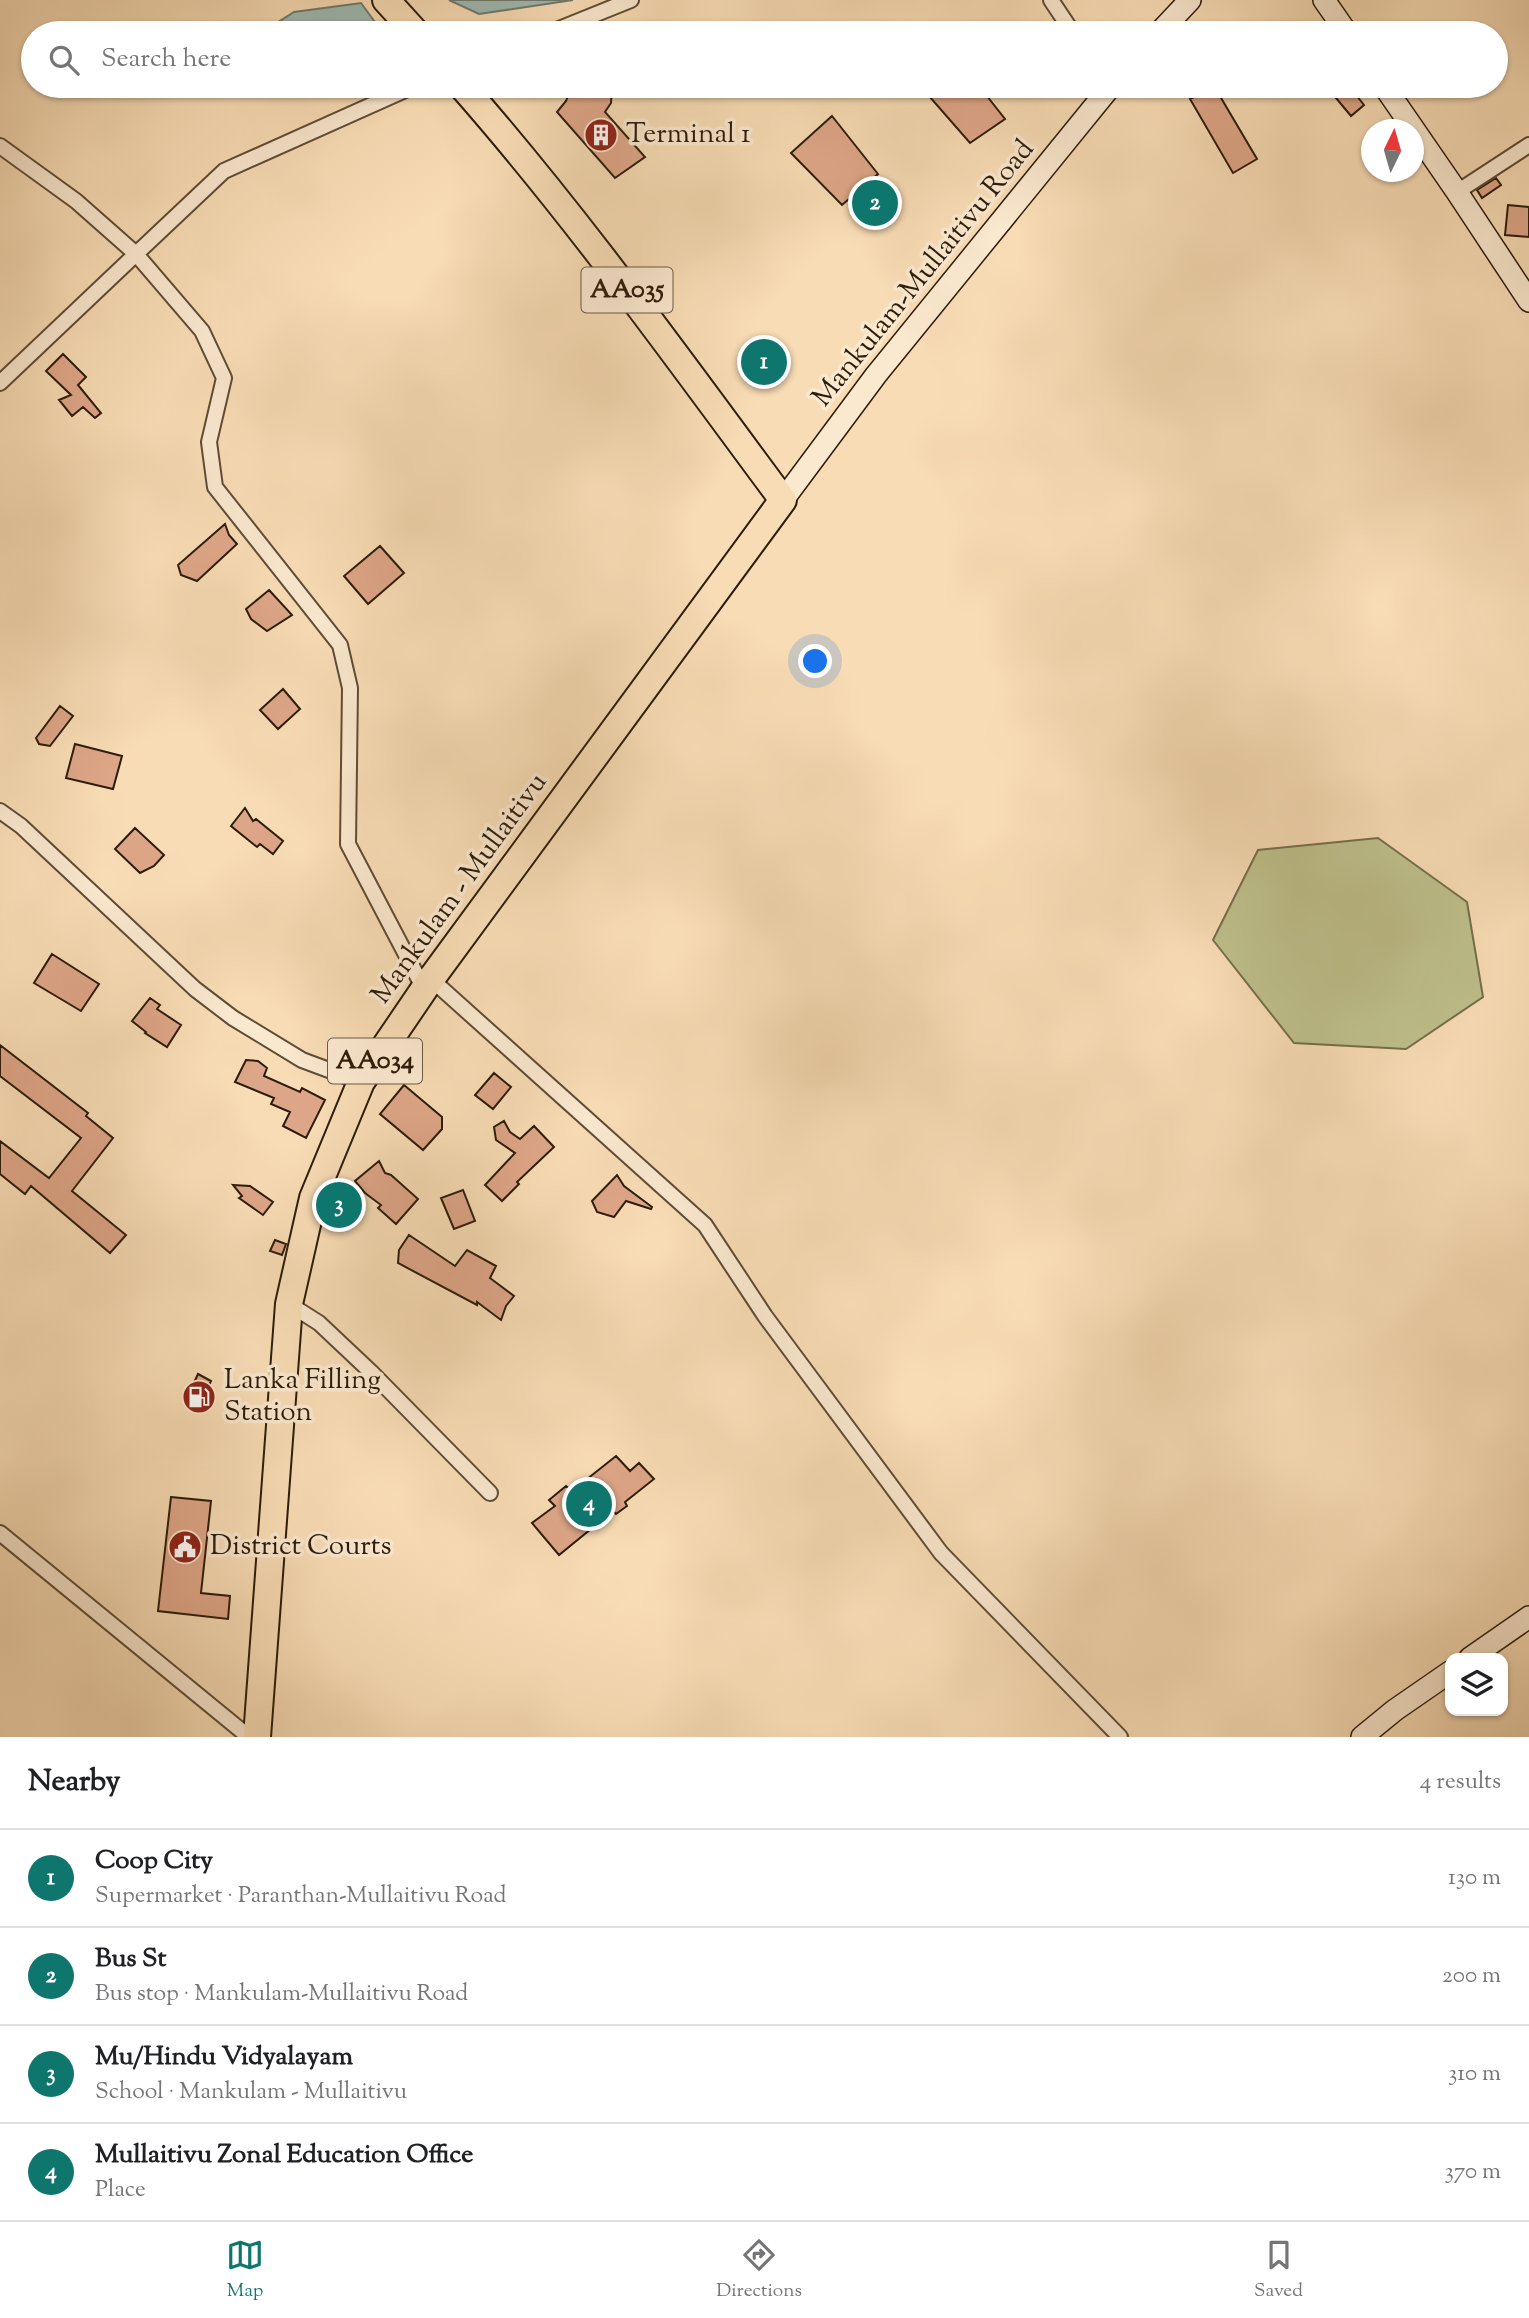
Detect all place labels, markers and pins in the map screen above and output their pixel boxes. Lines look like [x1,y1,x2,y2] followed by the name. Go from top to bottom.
[626,115,751,155] place label: Terminal 1
[582,116,620,154] building icon: Terminal 1
[852,177,898,229] pin: 2
[741,336,787,388] pin: 1
[316,1179,362,1231] pin: 3
[224,1361,381,1433] place label: Lanka Filling Station
[180,1378,218,1416] fuel station icon: Lanka Filling Station
[566,1478,612,1530] pin: 4
[210,1527,391,1567] place label: District Courts
[166,1528,204,1566] public building icon: District Courts

